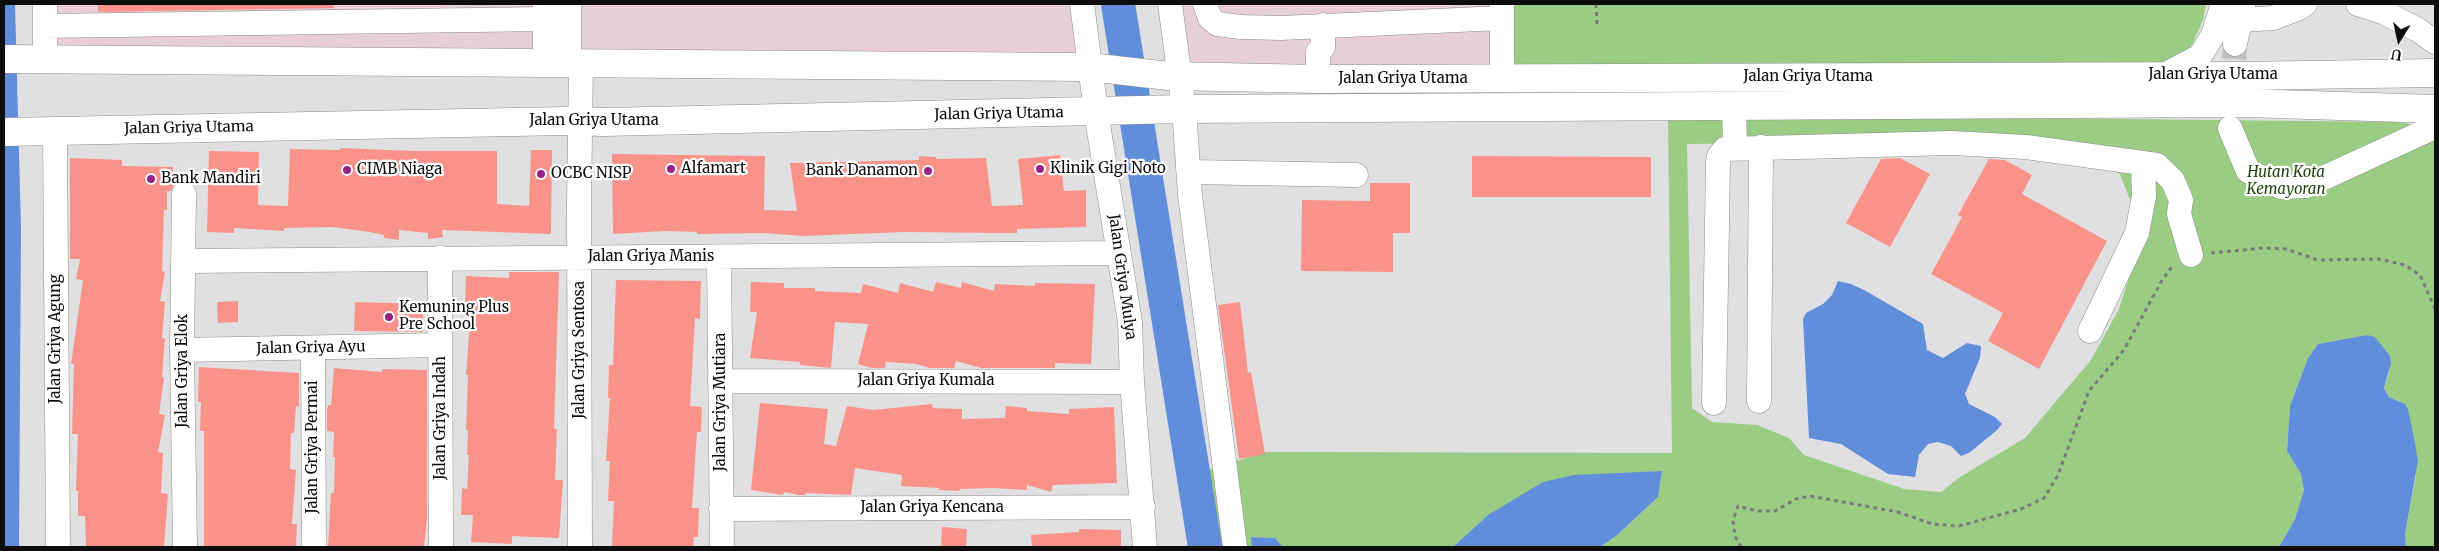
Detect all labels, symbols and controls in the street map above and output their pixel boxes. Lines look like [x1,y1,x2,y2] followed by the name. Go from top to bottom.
[2374,15,2424,65] north arrow
[2390,45,2403,65] text: U
[2148,66,2278,84] street label: Jalan Griya Utama
[1743,68,1873,86] street label: Jalan Griya Utama
[1338,70,1468,88] street label: Jalan Griya Utama
[934,104,1064,124] street label: Jalan Griya Utama
[529,112,659,130] street label: Jalan Griya Utama
[124,118,254,138] street label: Jalan Griya Utama
[681,160,746,178] place label: Alfamart
[1050,160,1166,178] place label: Klinik Gigi Noto
[357,161,442,179] place label: CIMB Niaga
[806,162,918,180] place label: Bank Danamon
[665,163,677,175] marker: Alfamart
[1034,163,1046,175] marker: Klinik Gigi Noto
[341,164,353,176] marker: CIMB Niaga
[2246,164,2326,199] park label: Hutan Kota Kemayoran
[551,165,631,183] place label: OCBC NISP
[922,165,934,177] marker: Bank Danamon
[535,168,547,180] marker: OCBC NISP
[161,170,261,188] place label: Bank Mandiri
[145,173,157,185] marker: Bank Mandiri
[1104,213,1140,341] street label: Jalan Griya Mulya
[588,248,714,266] street label: Jalan Griya Manis
[47,274,65,404] street label: Jalan Griya Agung
[571,281,589,419] street label: Jalan Griya Sentosa
[399,299,509,334] place label: Kemuning Plus Pre School
[383,311,395,323] marker: Kemuning Plus Pre School
[174,314,192,428] street label: Jalan Griya Elok
[712,333,730,471] street label: Jalan Griya Mutiara
[256,338,366,358] street label: Jalan Griya Ayu
[432,356,450,480] street label: Jalan Griya Indah
[858,372,994,390] street label: Jalan Griya Kumala
[304,380,322,514] street label: Jalan Griya Permai
[860,499,1004,517] street label: Jalan Griya Kencana

